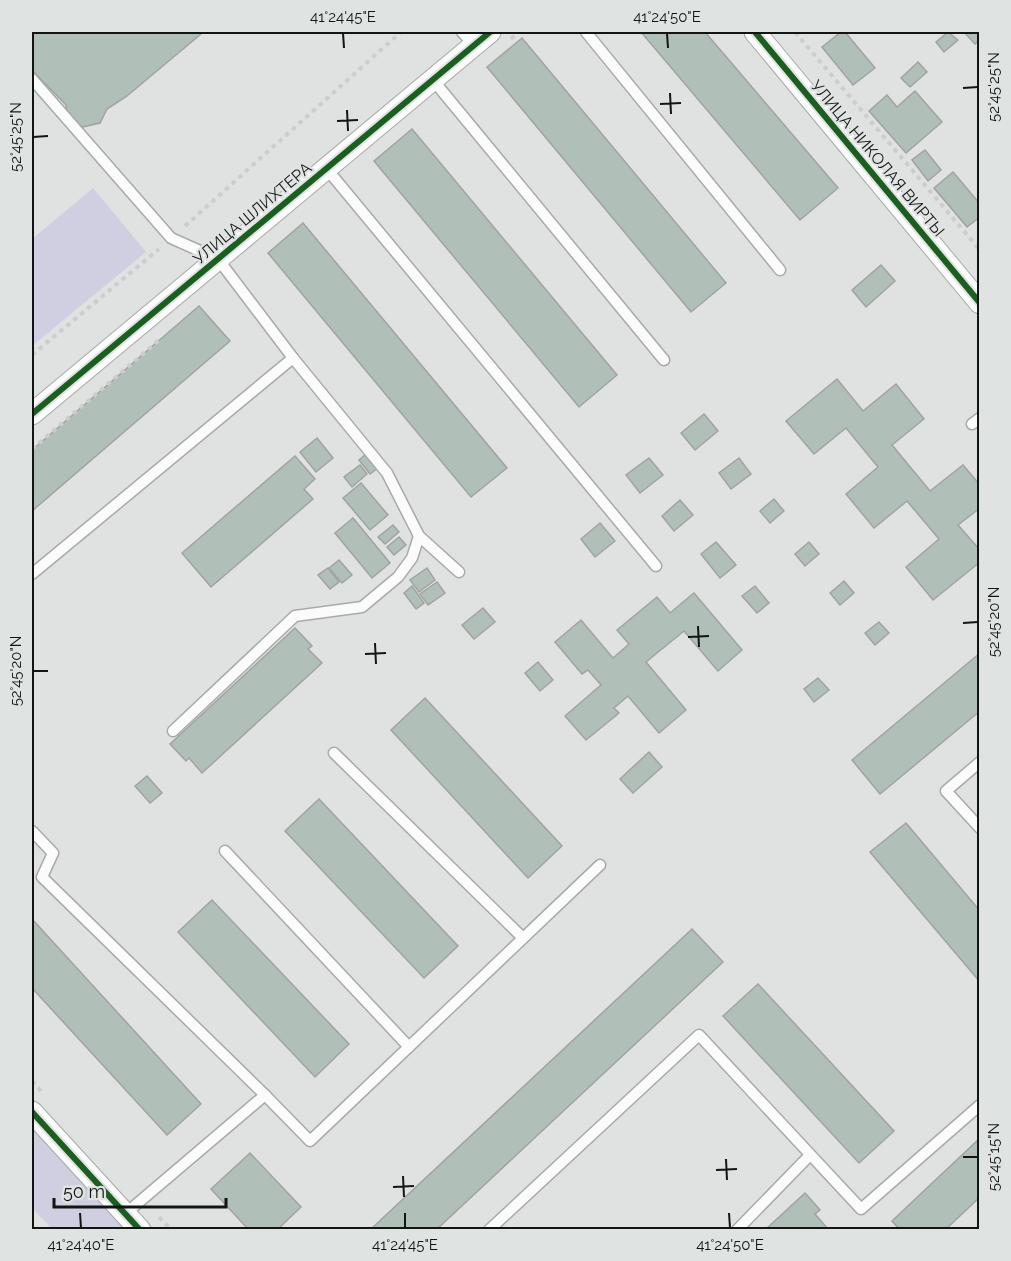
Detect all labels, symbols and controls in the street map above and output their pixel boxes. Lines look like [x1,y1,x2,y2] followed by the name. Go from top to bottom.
[310,8,376,26] text: 41°24'45"E
[633,8,701,26] text: 41°24'50"E
[985,52,1003,122] text: 52°45'25"N
[807,76,949,240] street label: УЛИЦА НИКОЛАЯ ВИРТЫ
[7,102,25,172] text: 52°45'25"N
[189,158,315,268] street label: УЛИЦА ШЛИХТЕРА
[985,587,1003,657] text: 52°45'20"N
[7,636,25,706] text: 52°45'20"N
[985,1123,1003,1191] text: 52°45'15"N
[54,1171,226,1209] scale bar
[63,1181,105,1202] text: 50 m
[48,1236,114,1254] text: 41°24'40"E
[372,1236,438,1254] text: 41°24'45"E
[696,1236,764,1254] text: 41°24'50"E

